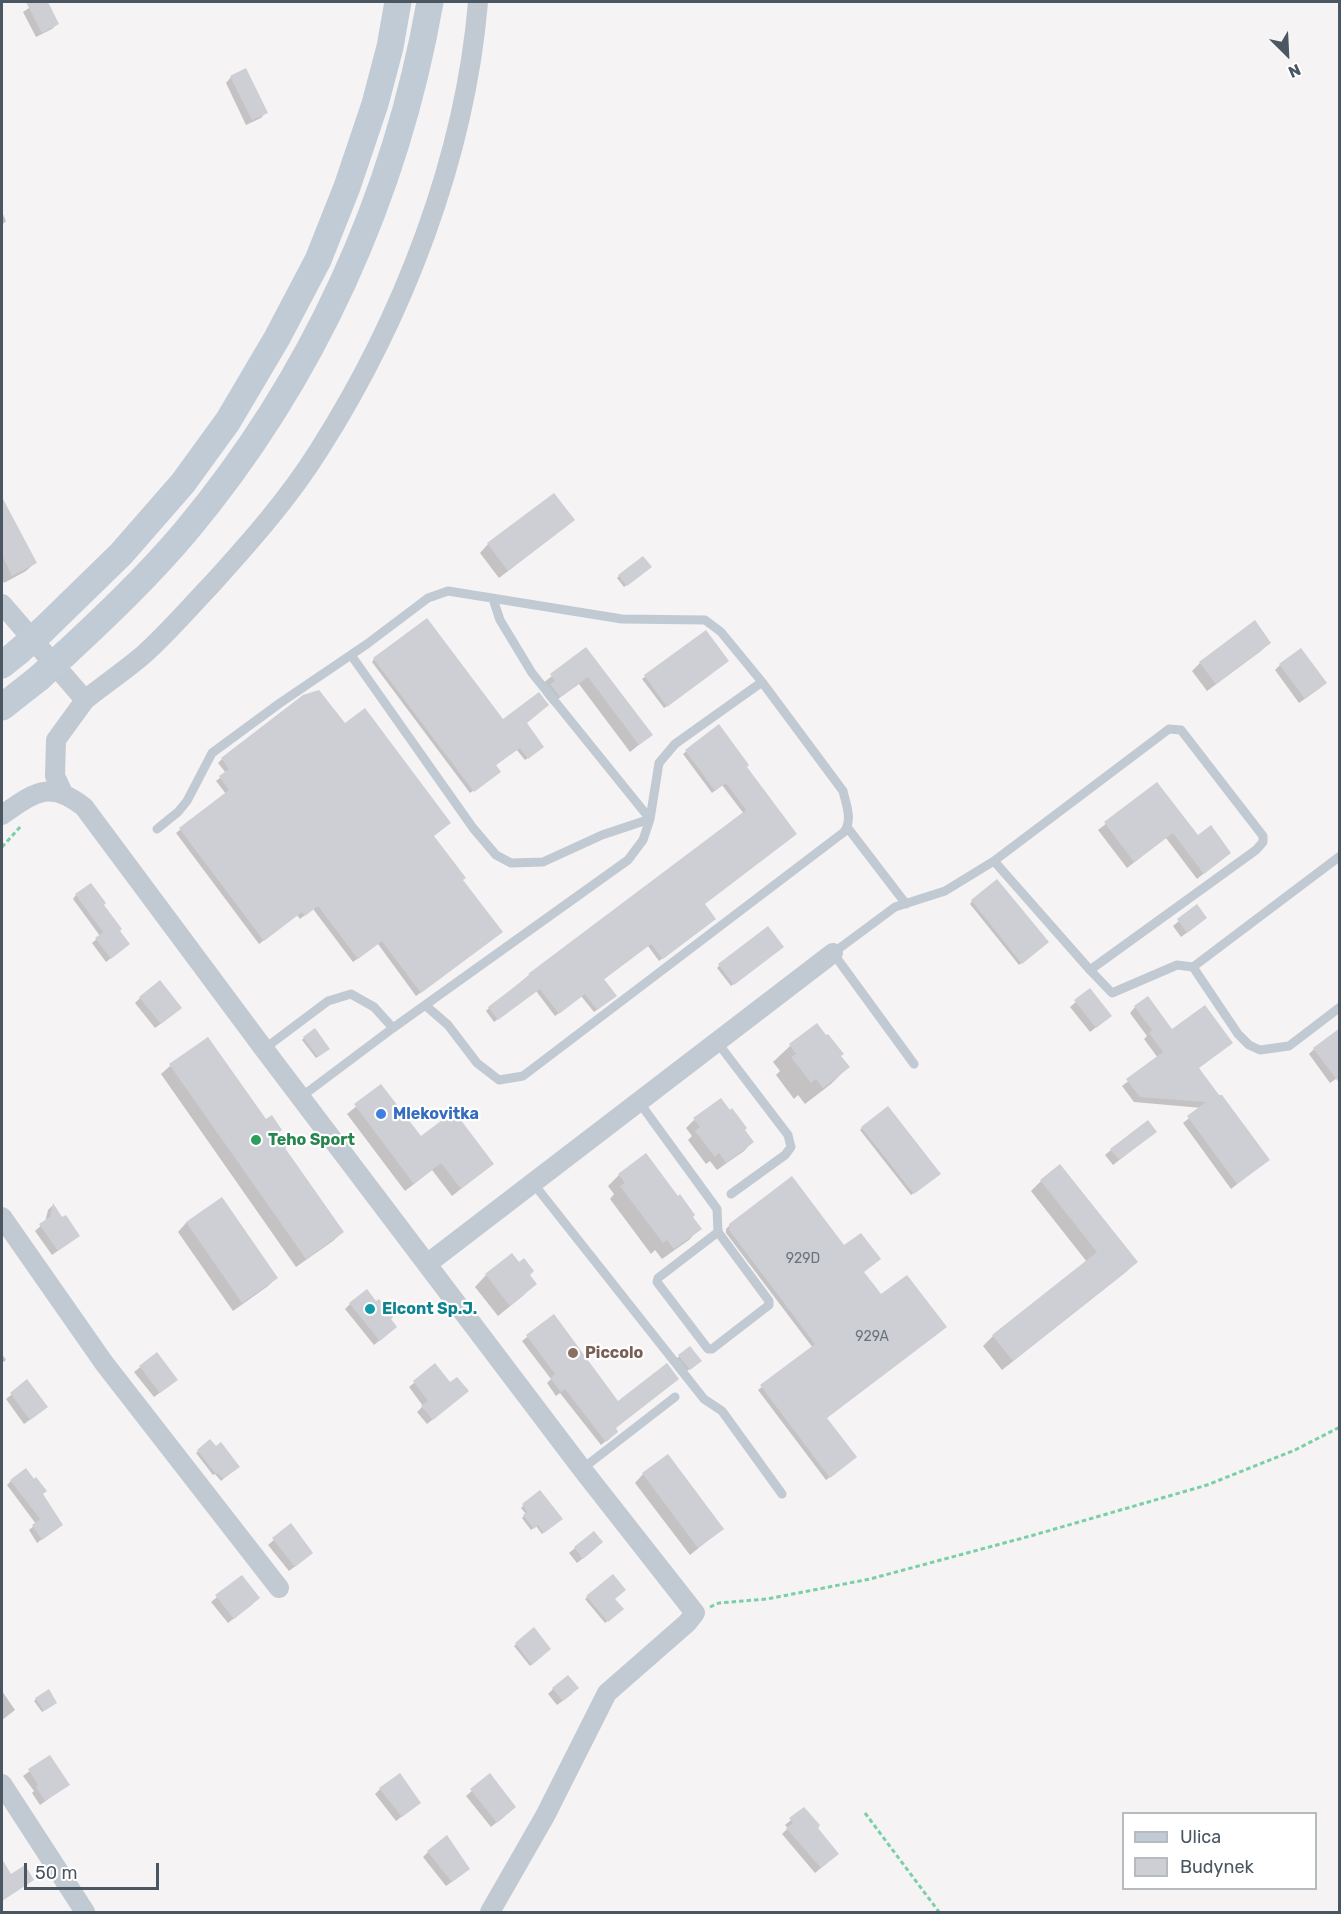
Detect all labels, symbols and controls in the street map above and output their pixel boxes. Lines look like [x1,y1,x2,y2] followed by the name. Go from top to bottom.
[1257,24,1317,84] north arrow
[1285,60,1304,82] text: N
[393,1104,479,1124] place label: Mlekovitka
[374,1107,388,1121] marker: Mlekovitka
[268,1130,355,1150] place label: Teho Sport
[249,1133,263,1147] marker: Teho Sport
[786,1251,820,1267] house number: 929D
[382,1299,477,1319] place label: Elcont Sp.J.
[363,1302,377,1316] marker: Elcont Sp.J.
[855,1329,889,1345] house number: 929A
[585,1343,643,1363] place label: Piccolo
[566,1346,580,1360] marker: Piccolo
[1122,1812,1317,1890] legend
[1180,1826,1221,1848] text: Ulica
[27,1851,162,1889] scale bar
[1180,1856,1254,1878] text: Budynek
[35,1862,78,1884] text: 50 m

